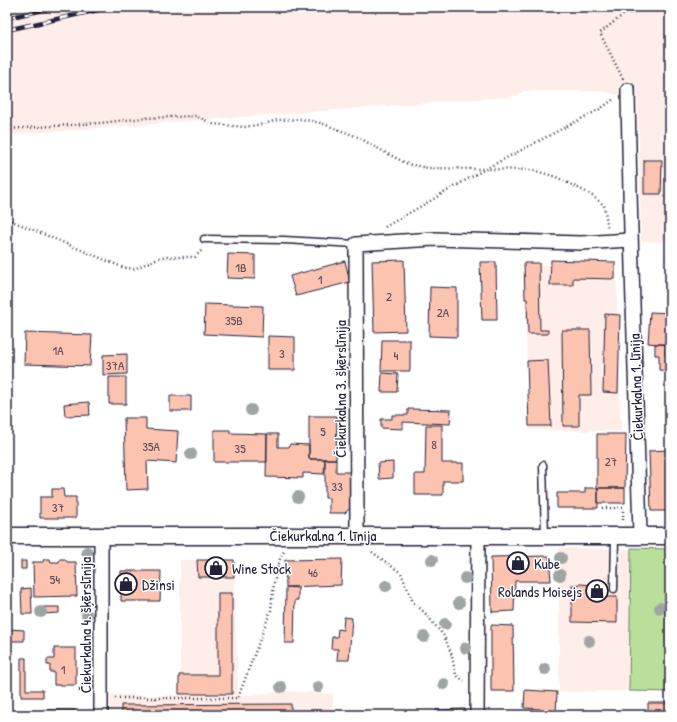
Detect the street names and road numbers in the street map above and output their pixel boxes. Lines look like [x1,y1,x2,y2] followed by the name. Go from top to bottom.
[330,320,351,458] street label: Čiekurkalna 3. šķērslīnija
[624,333,648,441] street label: Čiekurkalna 1. līnija
[270,525,376,546] street label: Čiekurkalna 1. līnija
[75,557,96,693] street label: Čiekurkalna 4. šķērslīnija

